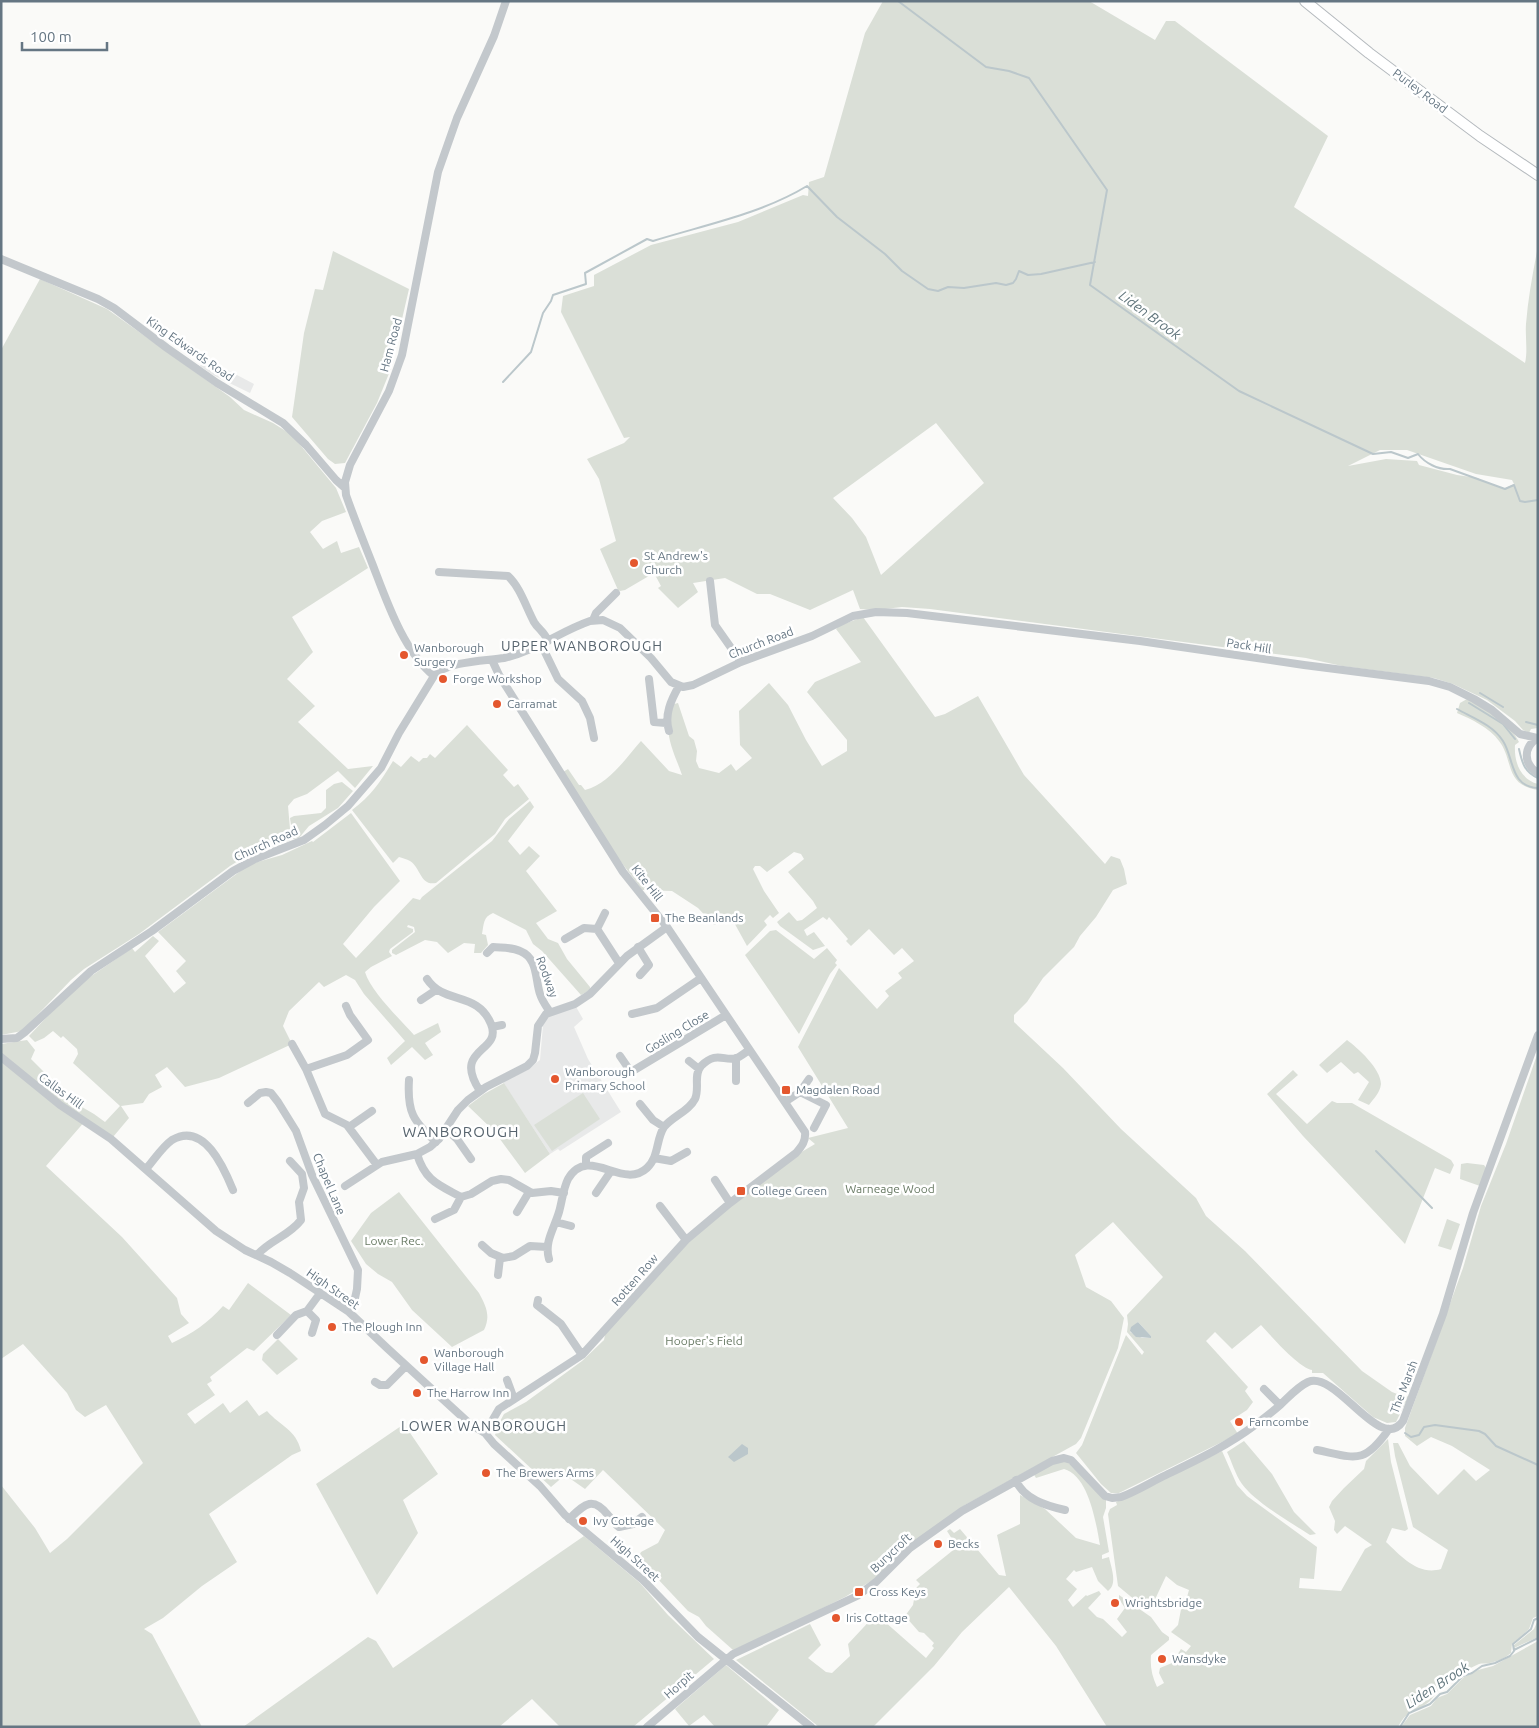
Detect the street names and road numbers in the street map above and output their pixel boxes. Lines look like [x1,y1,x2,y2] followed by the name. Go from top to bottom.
[1391,66,1450,115] street label: Purley Road
[144,314,236,384] street label: King Edwards Road
[377,316,404,373] street label: Ham Road
[727,624,795,661] street label: Church Road
[1226,636,1272,655] street label: Pack Hill
[232,824,300,863] street label: Church Road
[629,862,665,903] street label: Kite Hill
[534,955,561,999] street label: Rodway
[642,1007,711,1056] street label: Gosling Close
[37,1070,86,1111] street label: Callas Hill
[311,1151,348,1217] street label: Chapel Lane
[609,1251,661,1308] street label: Rotten Row
[304,1266,362,1312] street label: High Street
[1387,1358,1420,1415] street label: The Marsh
[867,1530,914,1575] street label: Burycroft
[608,1533,663,1584] street label: High Street
[661,1668,696,1701] street label: Horpit

